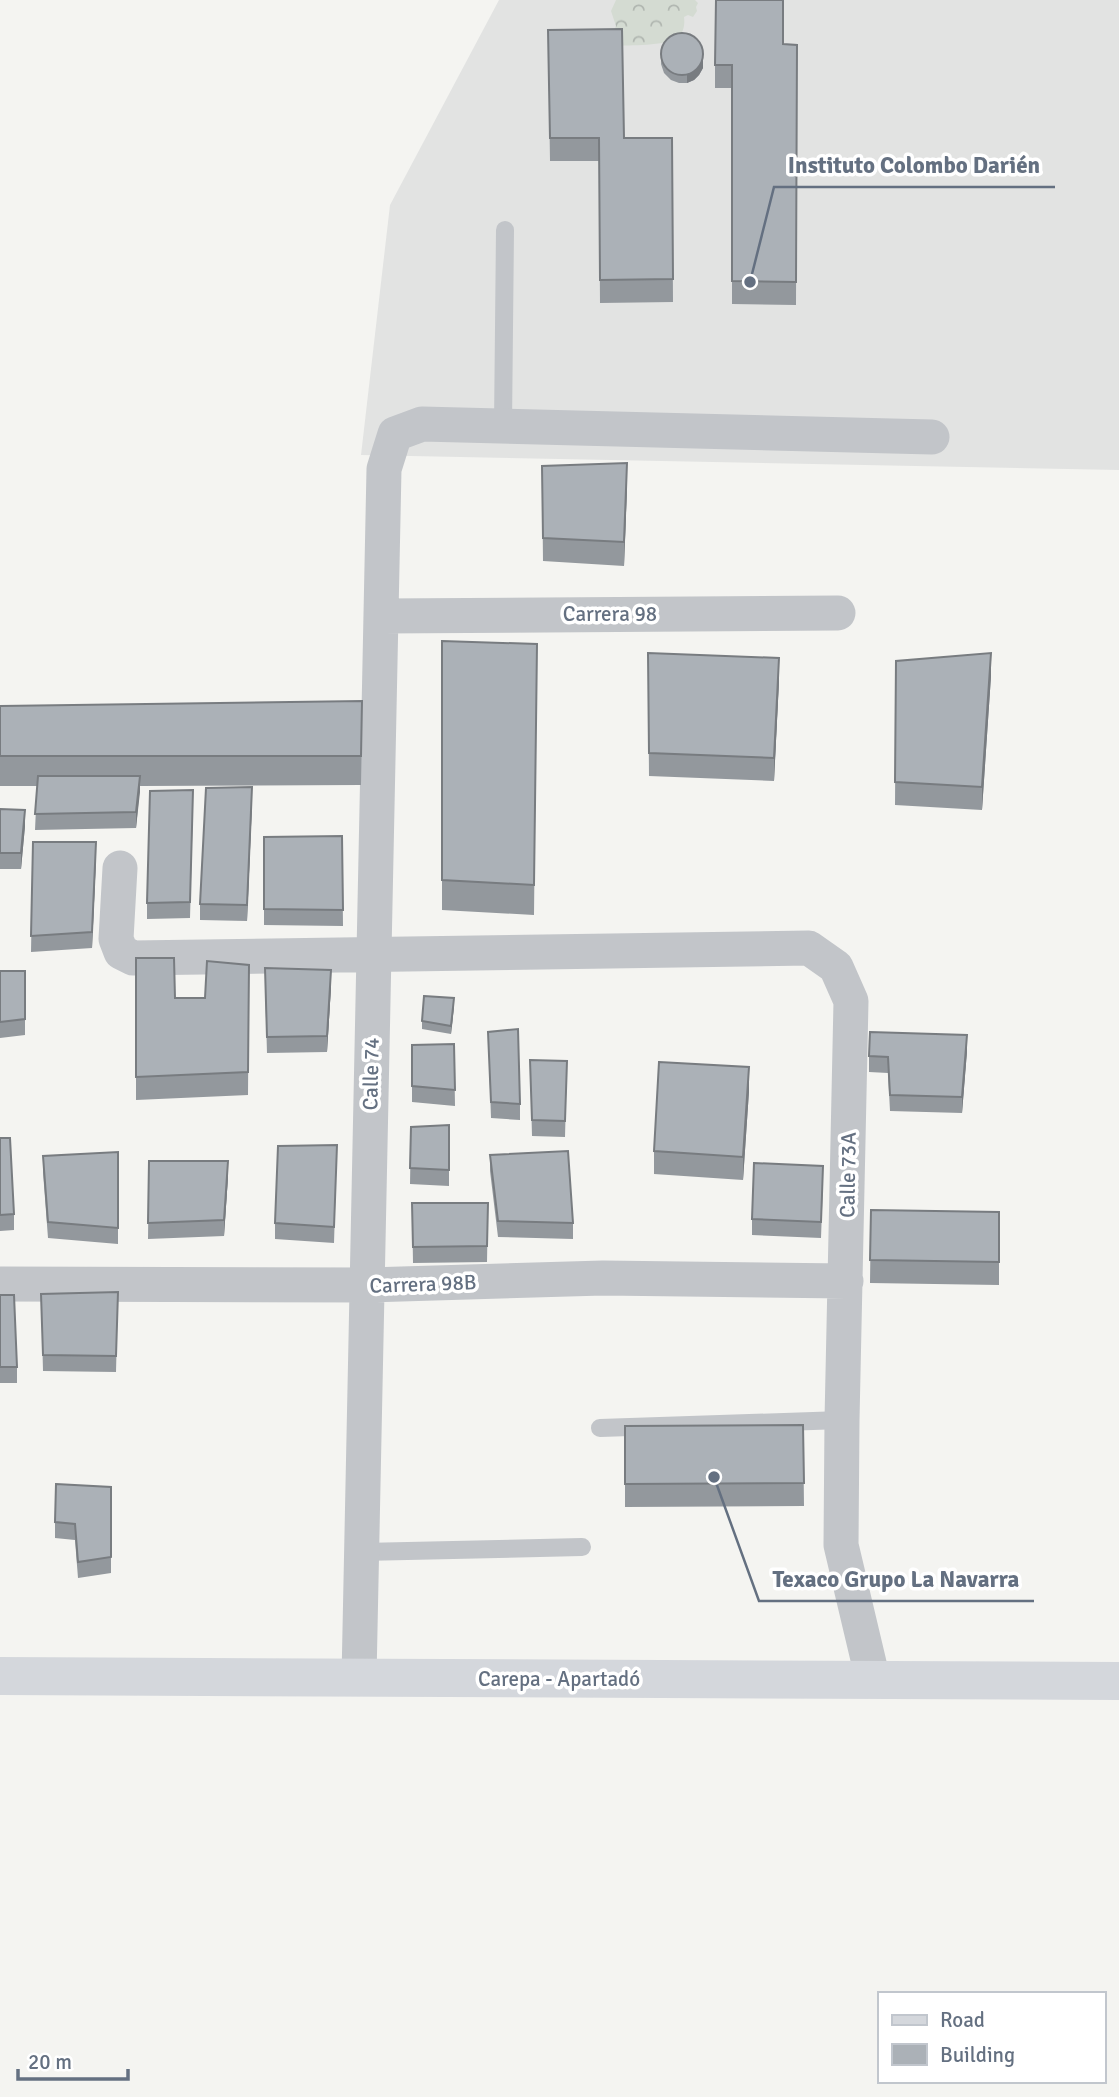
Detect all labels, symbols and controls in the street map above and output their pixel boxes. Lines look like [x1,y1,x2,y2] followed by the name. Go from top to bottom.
[774,143,1055,187] callout: Instituto Colombo Darién
[788,151,1040,180] text: Instituto Colombo Darién
[563,601,657,627] street label: Carrera 98
[357,1037,385,1111] street label: Calle 74
[834,1132,862,1218] street label: Calle 73A
[369,1269,477,1299] street label: Carrera 98B
[759,1557,1034,1601] callout: Texaco Grupo La Navarra
[773,1565,1020,1594] text: Texaco Grupo La Navarra
[478,1666,640,1692] street label: Carepa - Apartadó
[878,1992,1105,2083] legend
[940,2007,985,2033] text: Road
[18,2038,128,2082] scale bar
[940,2042,1015,2068] text: Building
[28,2049,72,2075] text: 20 m

